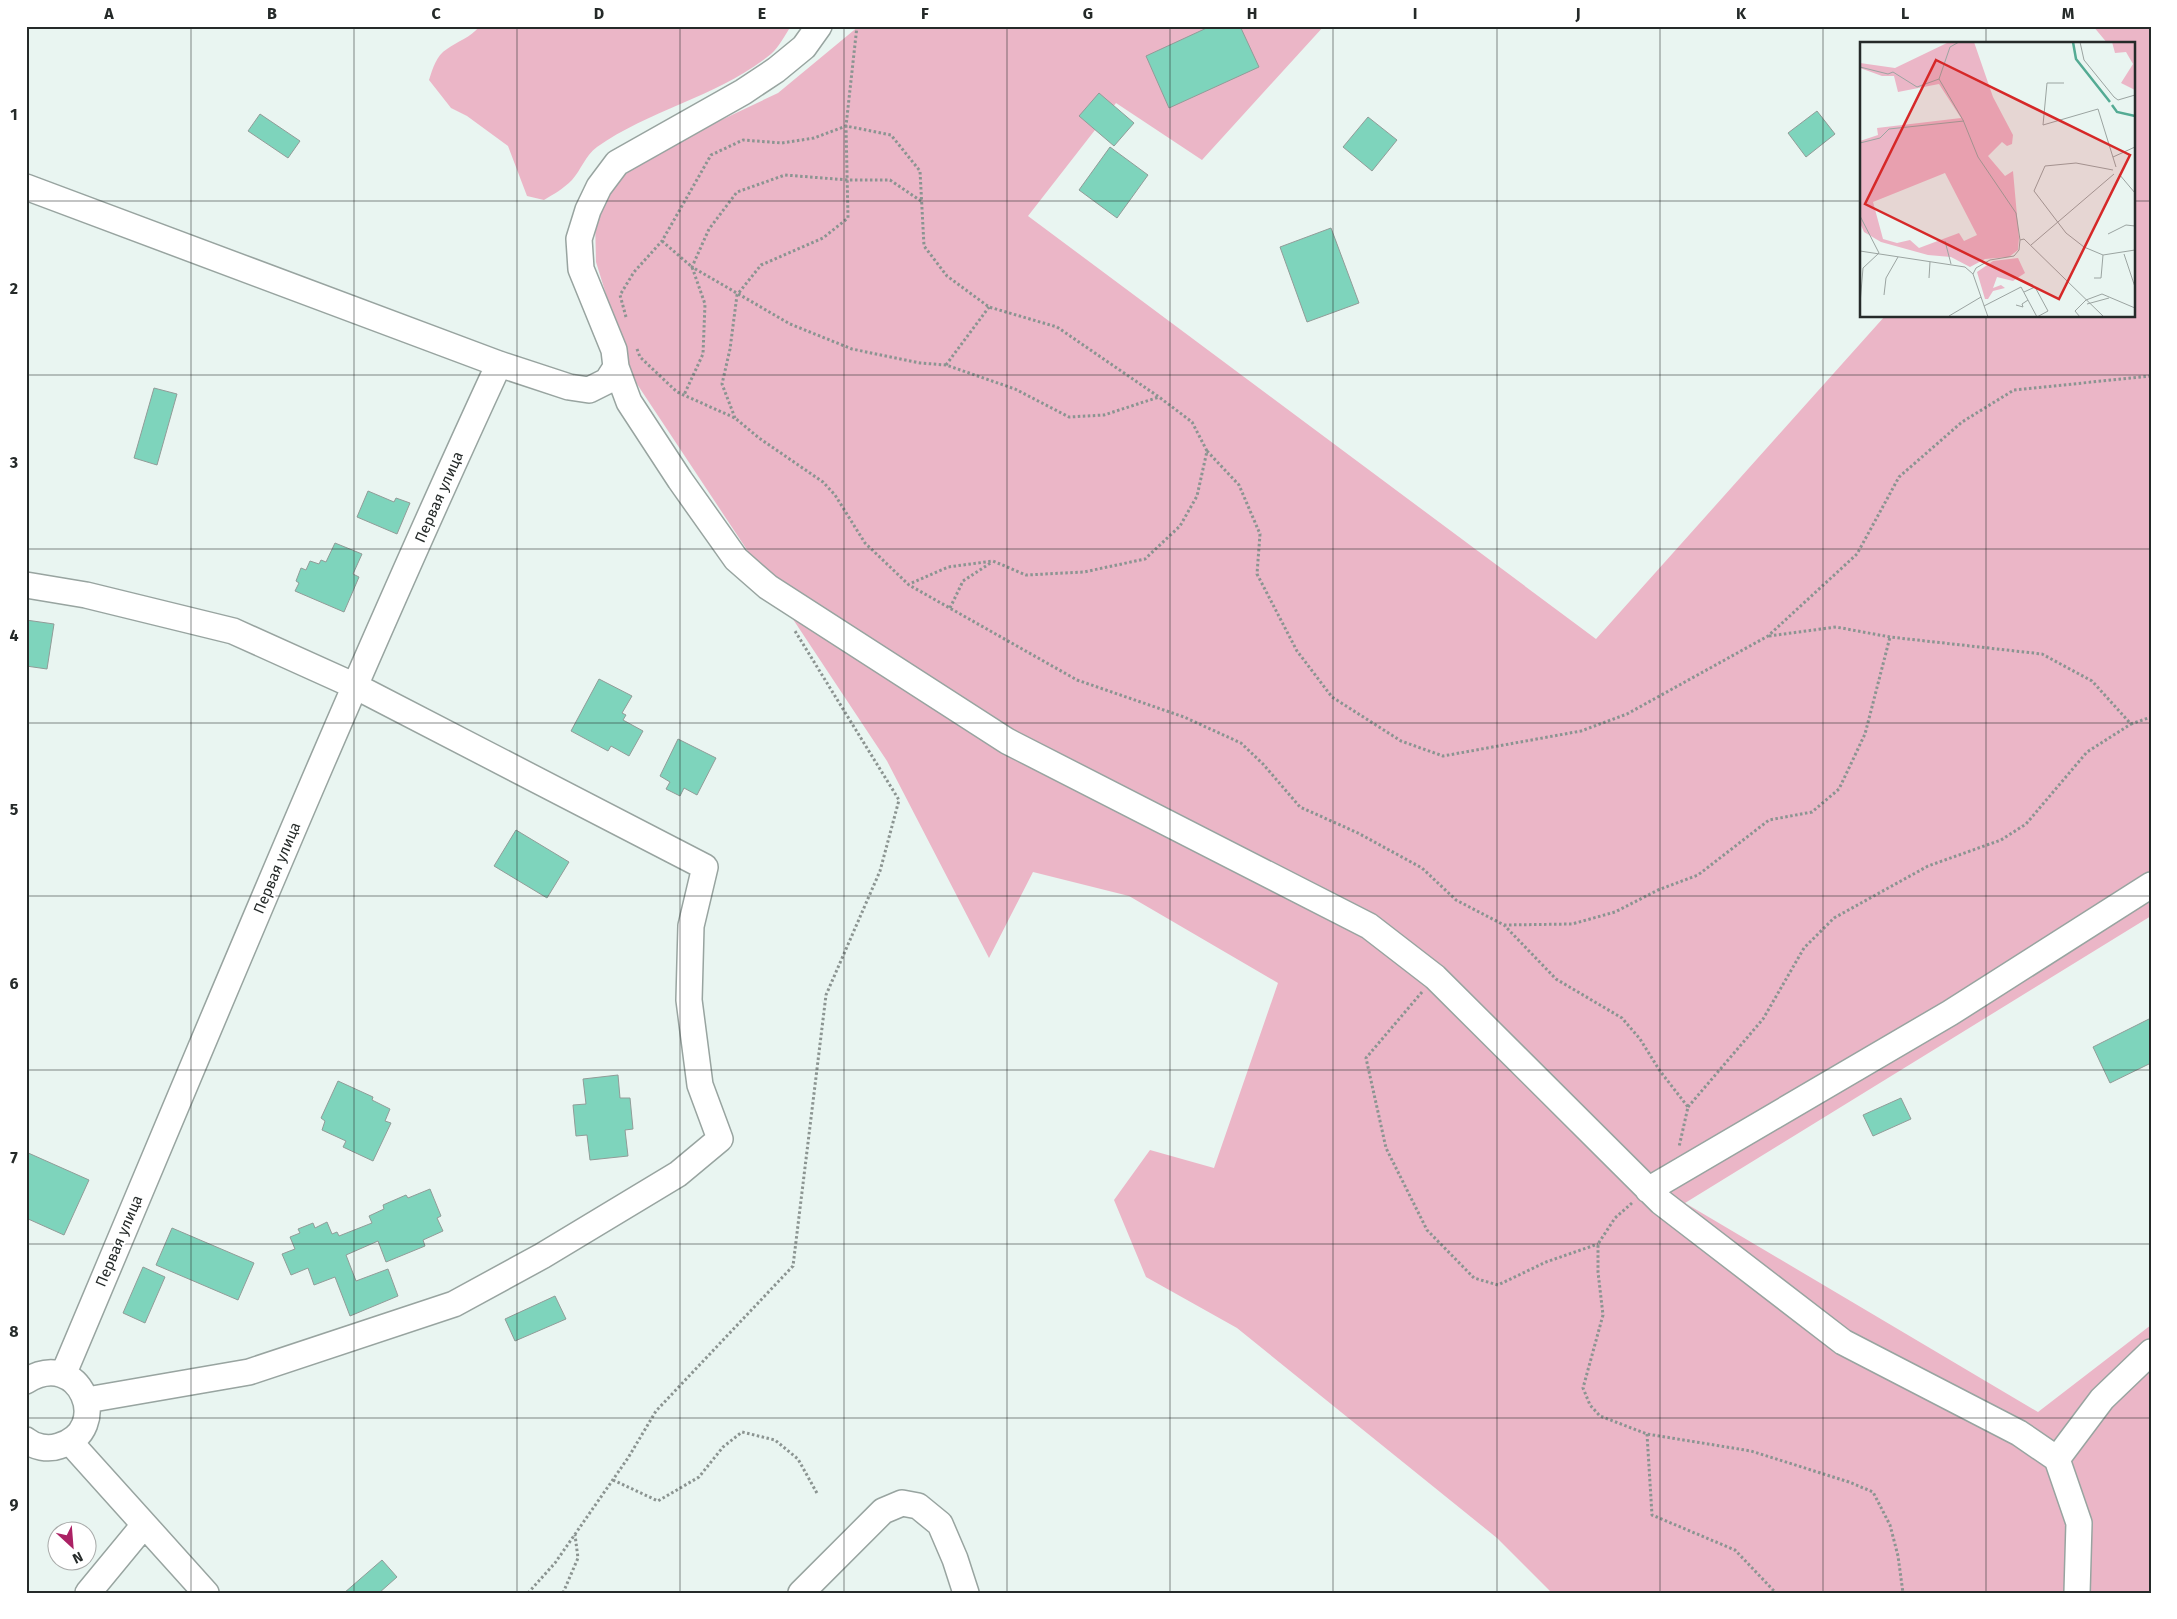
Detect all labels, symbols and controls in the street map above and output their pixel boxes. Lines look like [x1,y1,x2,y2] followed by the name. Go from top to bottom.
[103,4,114,23] text: A
[267,4,277,23] text: B
[431,4,441,23] text: C
[594,4,604,23] text: D
[758,4,766,23] text: E
[921,4,929,23] text: F
[1083,4,1093,23] text: G
[1247,4,1257,23] text: H
[1413,4,1417,23] text: I
[1574,4,1581,23] text: J
[1736,4,1747,23] text: K
[1901,4,1909,23] text: L
[2062,4,2075,23] text: M
[1860,42,2134,318] inset map
[10,105,18,124] text: 1
[10,279,18,298] text: 2
[411,449,467,545] street label: Первая улица
[9,453,18,472] text: 3
[9,626,19,645] text: 4
[10,800,19,819] text: 5
[250,820,304,916] street label: Первая улица
[9,974,19,993] text: 6
[10,1148,18,1167] text: 7
[92,1193,146,1289] street label: Первая улица
[9,1322,19,1341] text: 8
[10,1495,19,1514] text: 9
[48,1522,98,1572] north arrow
[70,1548,85,1567] text: N

